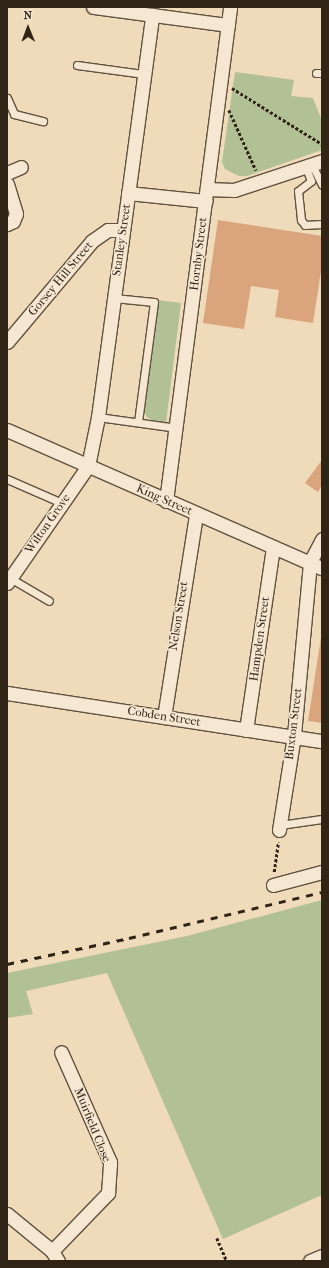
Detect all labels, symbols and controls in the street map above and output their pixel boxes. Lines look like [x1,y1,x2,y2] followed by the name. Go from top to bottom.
[8,8,48,48] north arrow
[23,9,32,22] text: N
[110,203,134,277] street label: Stanley Street
[187,216,211,292] street label: Hornby Street
[26,239,96,319] street label: Gorsey Hill Street
[134,481,194,519] street label: King Street
[22,491,74,557] street label: Wilton Grove
[166,580,192,652] street label: Nelson Street
[247,596,273,682] street label: Hampden Street
[282,687,306,761] street label: Buxton Street
[126,704,202,730] street label: Cobden Street
[71,1086,113,1164] street label: Muirfield Close

